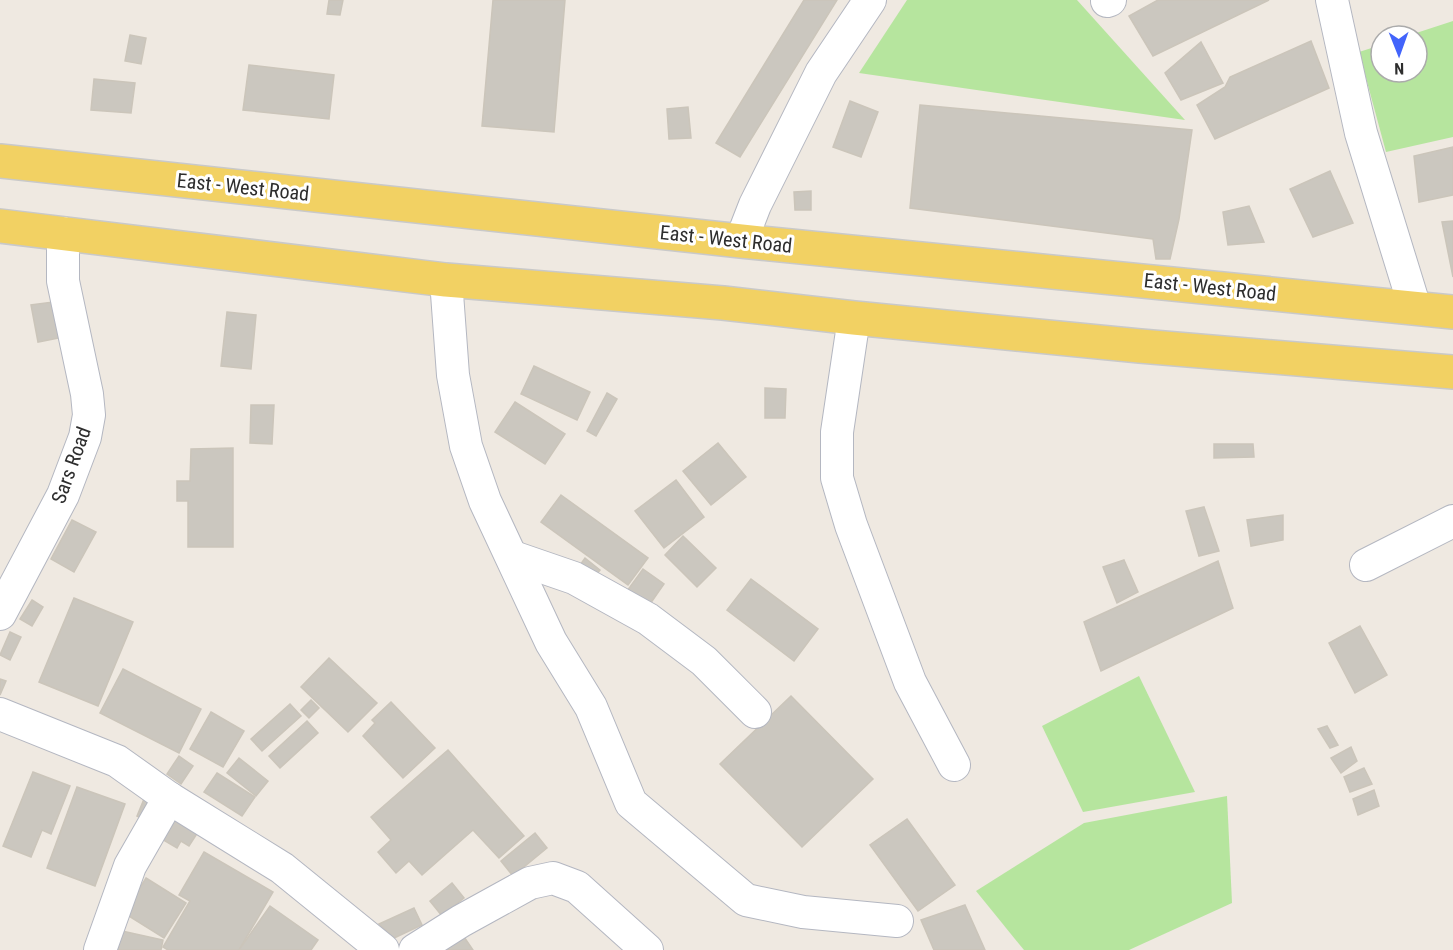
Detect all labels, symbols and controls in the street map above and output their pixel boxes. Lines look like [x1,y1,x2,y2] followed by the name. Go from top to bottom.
[1369,24,1429,84] north arrow
[1394,59,1404,78] text: N
[176,168,310,206] street label: East - West Road
[659,220,793,258] street label: East - West Road
[1143,268,1277,306] street label: East - West Road
[46,423,96,507] street label: Sars Road

